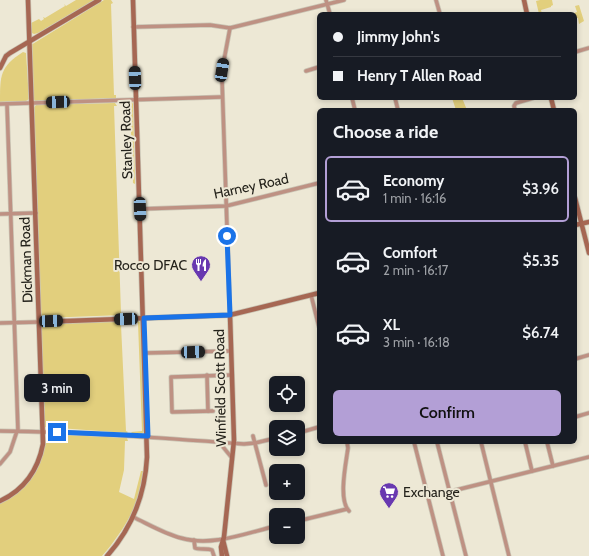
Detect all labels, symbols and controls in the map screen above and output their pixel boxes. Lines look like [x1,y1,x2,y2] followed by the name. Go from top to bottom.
[357,28,440,46] text: Jimmy John's
[214,57,230,83] car
[129,66,141,90] car
[357,67,482,85] text: Henry T Allen Road
[46,96,70,108] car
[116,101,136,179] street label: Stanley Road
[333,121,438,143] text: Choose a ride
[212,169,290,203] street label: Harney Road
[335,171,371,207] icon: car
[383,172,444,190] text: Economy
[522,180,559,198] text: $3.96
[383,190,446,206] text: 1 min · 16:16
[134,197,146,221] car
[16,217,36,303] street label: Dickman Road
[218,227,236,245] route start
[335,243,371,279] icon: car
[383,244,437,262] text: Comfort
[523,252,559,270] text: $5.35
[190,254,212,282] restaurant icon: Rocco DFAC
[114,256,187,274] place label: Rocco DFAC
[383,262,448,278] text: 2 min · 16:17
[114,313,138,325] car
[39,315,63,327] car
[335,315,371,351] icon: car
[383,316,400,334] text: XL
[522,324,559,342] text: $6.74
[210,329,230,447] street label: Winfield Scott Road
[383,334,450,350] text: 3 min · 16:18
[181,346,205,358] car
[24,374,90,402] callout: 3 min
[269,376,305,544] map controls
[269,376,305,412] button: locate
[41,380,73,396] text: 3 min
[333,390,561,436] button: Confirm
[269,420,305,456] button: layers
[48,423,66,441] route end
[269,464,305,500] button: +
[378,481,400,509] supermarket icon: Exchange
[403,483,460,501] place label: Exchange
[269,508,305,544] button: −

